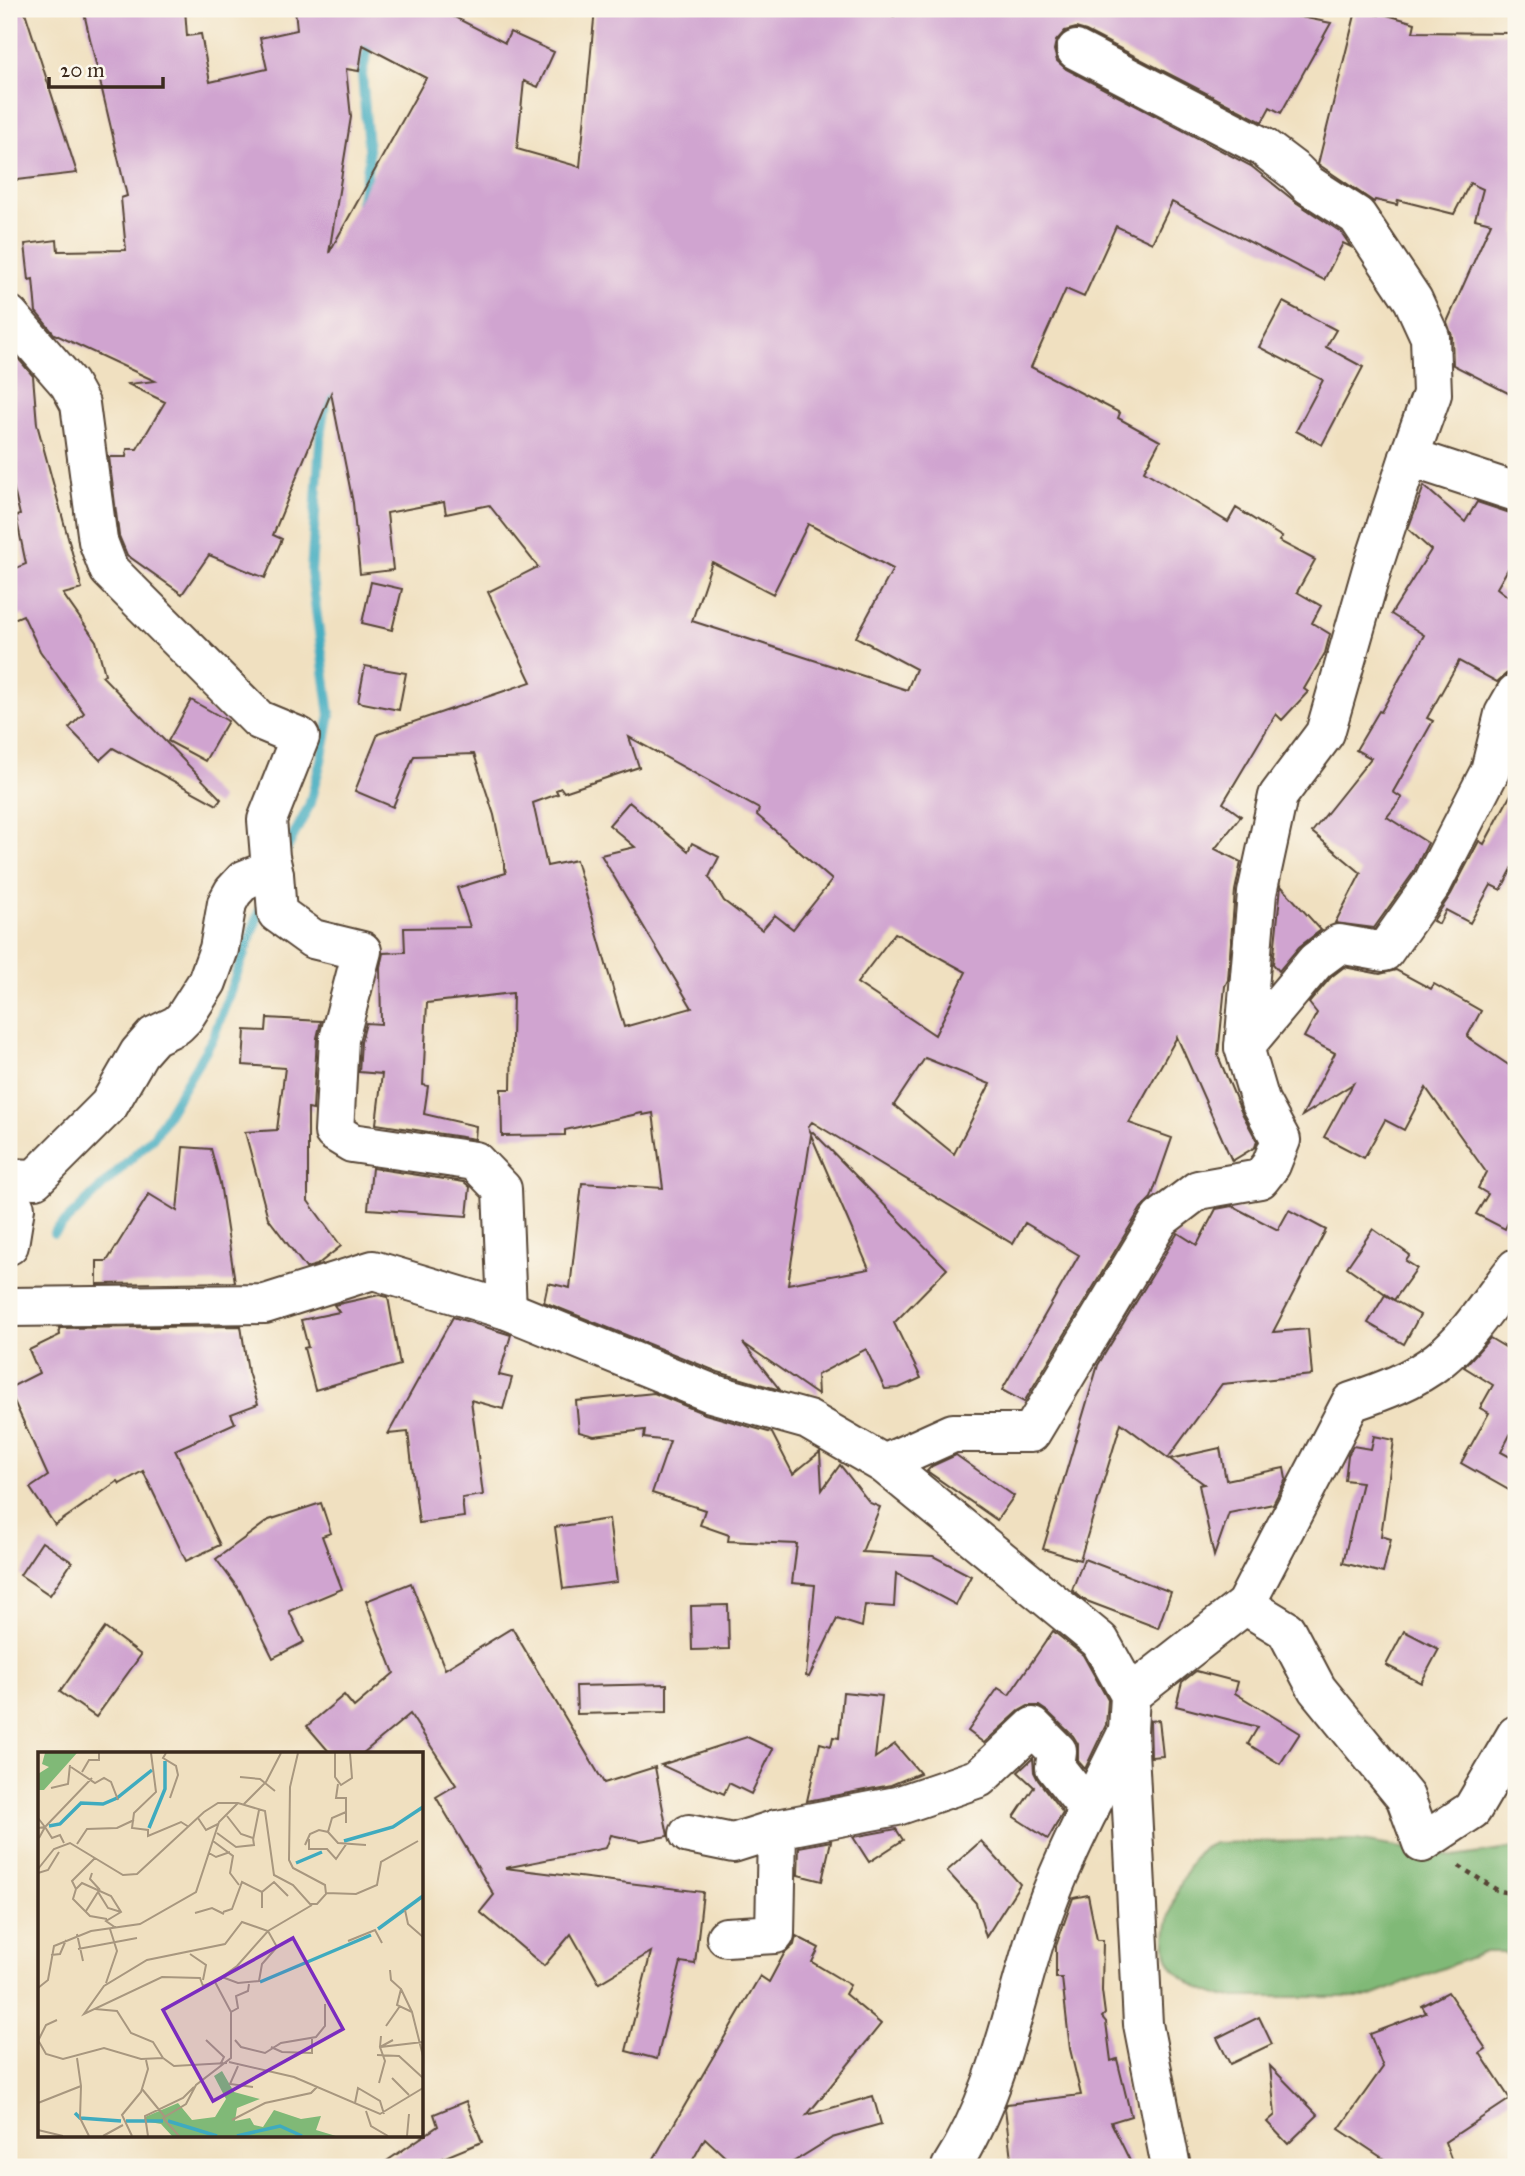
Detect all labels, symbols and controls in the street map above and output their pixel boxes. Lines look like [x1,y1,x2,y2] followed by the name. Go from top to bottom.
[49,46,163,90] scale bar
[60,57,105,83] text: 20 m
[38,1752,424,2138] inset map

